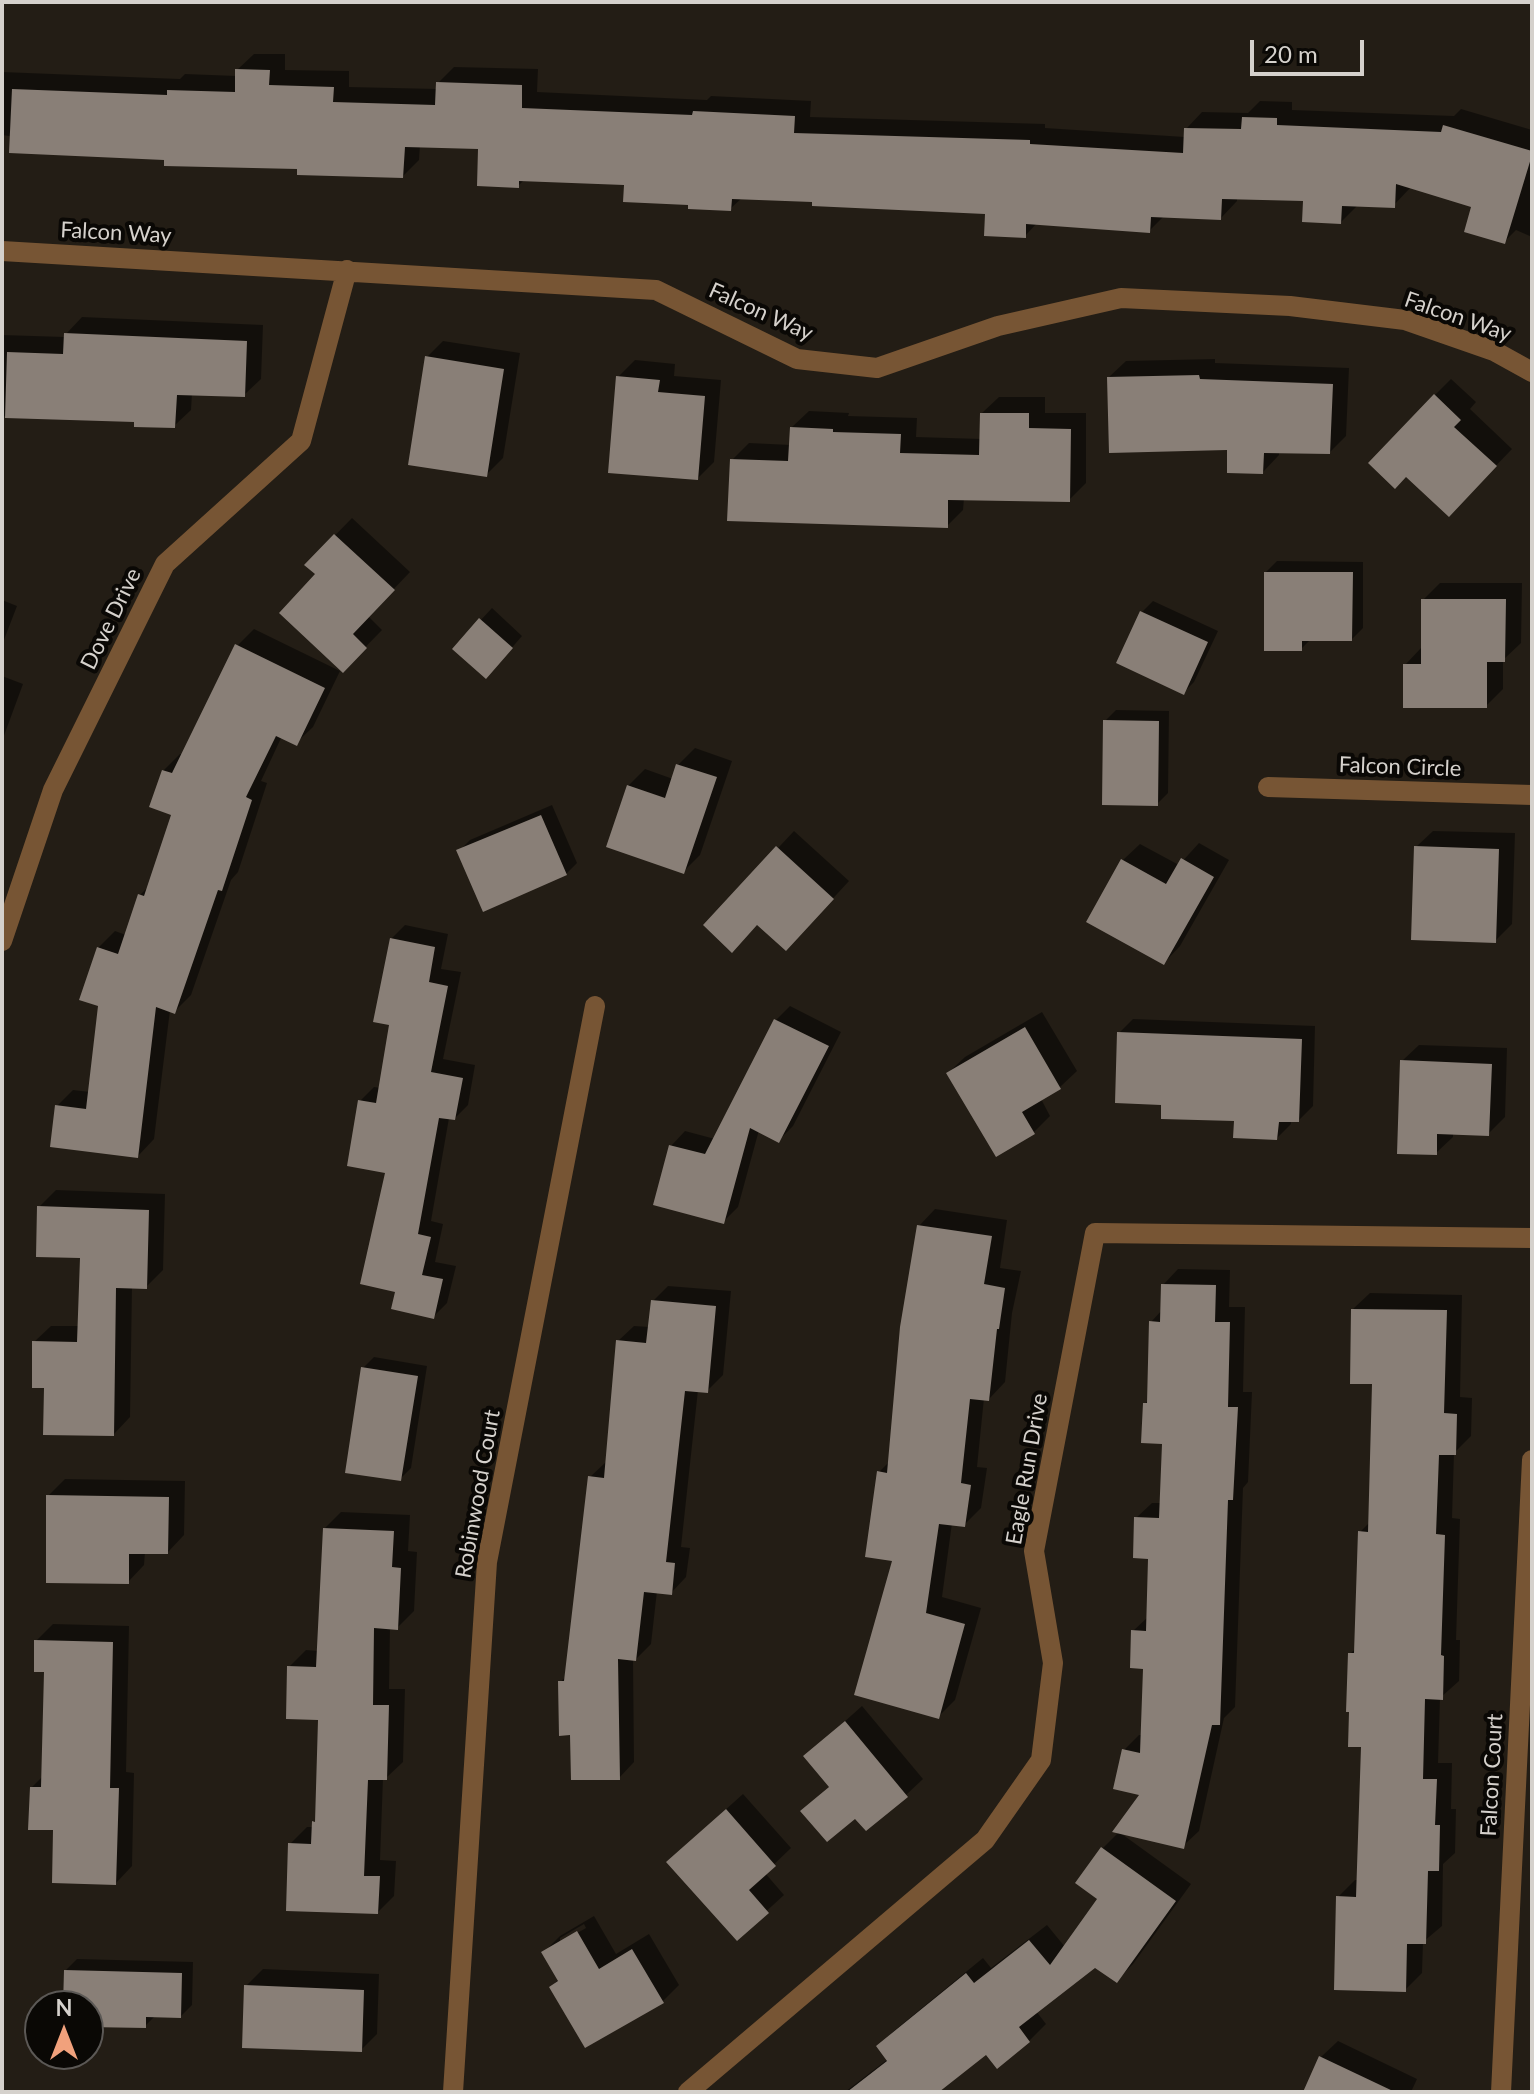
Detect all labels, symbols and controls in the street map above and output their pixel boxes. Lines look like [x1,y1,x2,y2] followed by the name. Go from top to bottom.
[1254,24,1368,74] scale bar
[1264,39,1318,68] text: 20 m
[60,217,172,249] street label: Falcon Way
[705,277,817,347] street label: Falcon Way
[1401,286,1515,348] street label: Falcon Way
[75,564,147,674] street label: Dove Drive
[1338,752,1462,782] street label: Falcon Circle
[1001,1391,1053,1547] street label: Eagle Run Drive
[450,1408,506,1580] street label: Robinwood Court
[1476,1713,1508,1837] street label: Falcon Court
[24,1990,104,2070] north arrow
[56,1994,72,2021] text: N

